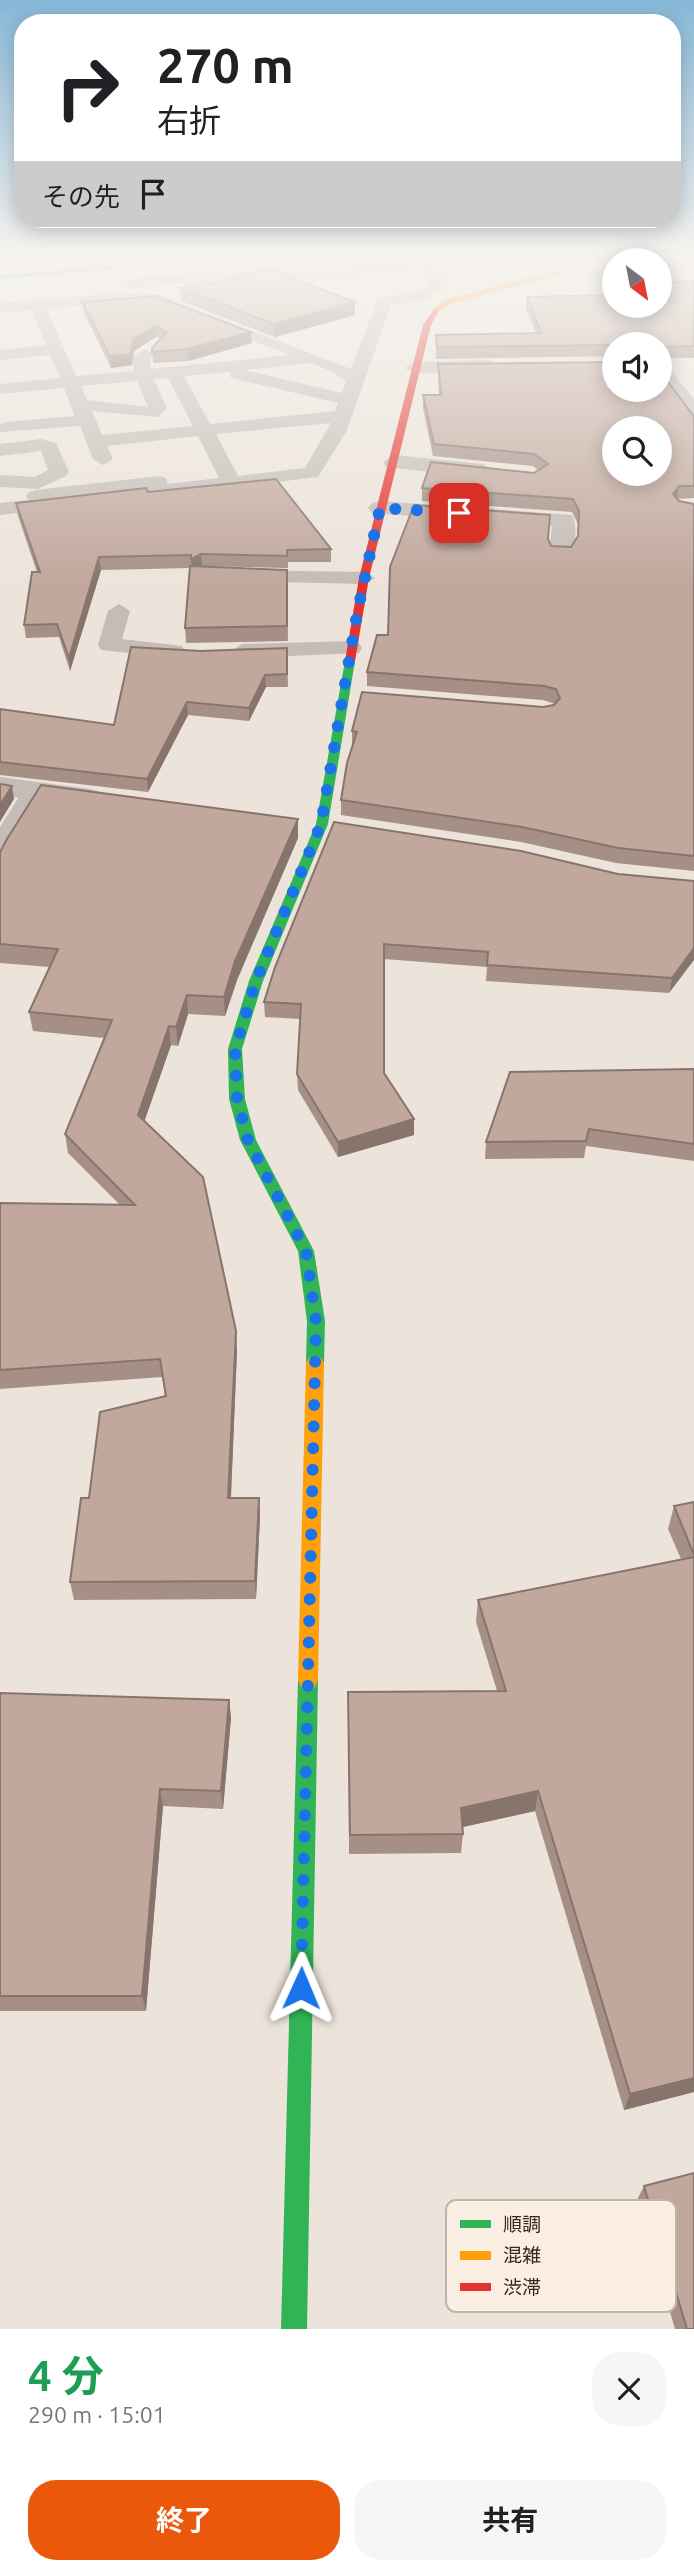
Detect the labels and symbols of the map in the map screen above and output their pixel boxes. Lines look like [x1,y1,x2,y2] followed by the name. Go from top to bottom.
[602,248,672,318] north arrow
[429,483,489,543] pin
[264,1951,338,2025] position arrow
[446,2200,676,2312] legend
[503,2213,541,2235] text: 順調
[503,2244,541,2266] text: 混雑
[503,2276,541,2298] text: 渋滞

